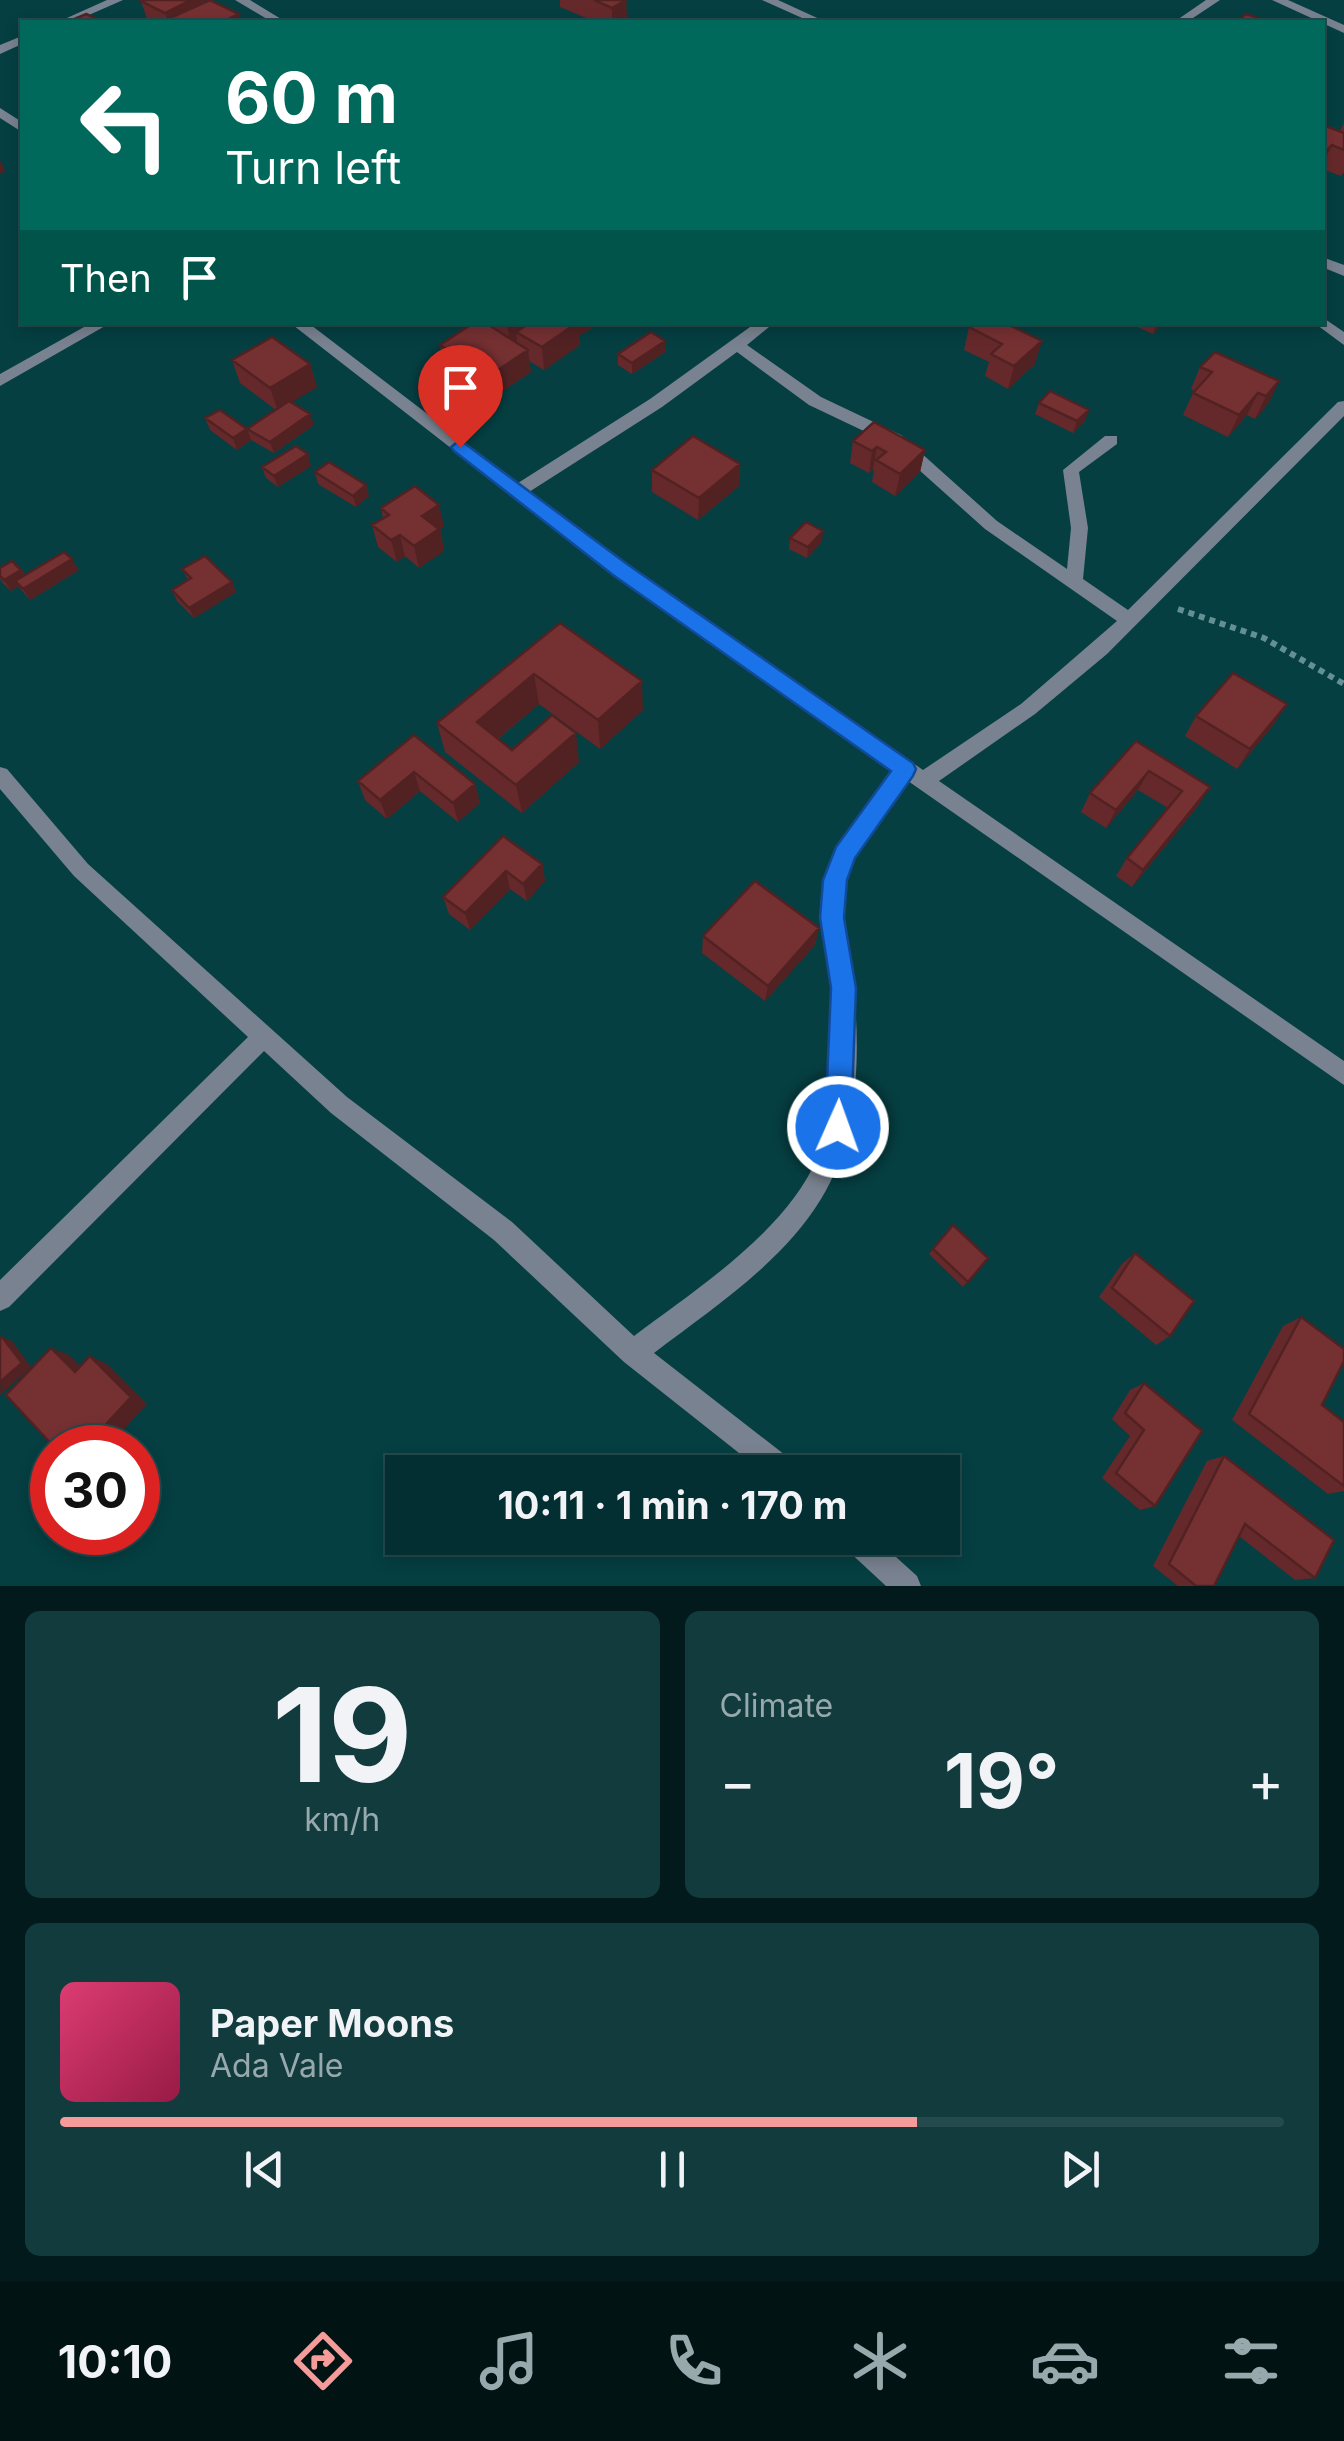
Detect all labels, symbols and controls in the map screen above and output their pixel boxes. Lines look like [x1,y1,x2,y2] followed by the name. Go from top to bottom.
[225,55,398,140] text: 60 m
[60,60,190,190] icon: left
[225,140,401,195] text: Turn left
[172,250,227,305] icon: arrive
[60,255,152,301] text: Then
[418,345,503,448] pin
[433,360,488,415] icon: arrive
[786,1075,890,1179] position arrow
[30,1425,160,1555] speed limit sign: 30
[497,1482,848,1528] text: 10:11 · 1 min · 170 m
[272,1656,412,1813] text: 19
[720,1686,833,1725] text: Climate
[944,1735,1060,1826] text: 19°
[720,1749,756,1815] text: −
[1248,1749,1284,1815] text: +
[304,1800,380,1839] text: km/h
[210,2000,454,2046] text: Paper Moons
[210,2046,343,2085] text: Ada Vale
[237,2142,292,2197] icon: previous
[645,2142,700,2197] icon: pause
[1053,2142,1108,2197] icon: next
[288,2326,358,2396] icon: directions
[474,2326,544,2396] icon: music
[659,2326,729,2396] icon: phone
[845,2326,915,2396] icon: climate
[1030,2326,1100,2396] icon: car
[1216,2326,1286,2396] icon: filters
[58,2334,172,2389] text: 10:10

